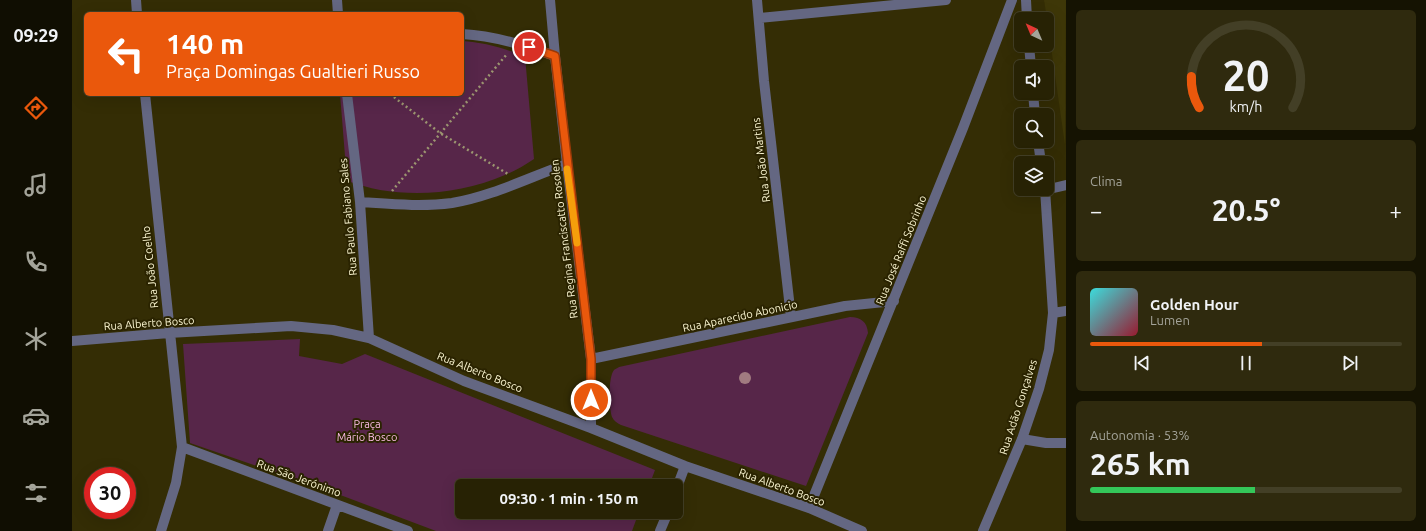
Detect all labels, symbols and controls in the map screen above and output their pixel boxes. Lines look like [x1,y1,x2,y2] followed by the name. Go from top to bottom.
[1014,12,1054,52] north arrow
[1014,12,1054,196] map controls
[13,25,59,45] text: 09:29
[100,28,152,80] icon: left
[166,28,244,59] text: 140 m
[512,30,546,64] pin
[518,36,540,58] icon: arrive
[1223,52,1269,99] text: 20
[1014,60,1054,100] button: sound
[166,61,420,81] text: Praça Domingas Gualtieri Russo
[22,94,50,122] icon: directions
[1230,99,1262,115] text: km/h
[1014,108,1054,148] button: search
[750,117,772,203] street label: Rua João Martins
[1014,156,1054,196] button: layers
[337,158,359,276] street label: Rua Paulo Fabiano Sales
[548,159,580,319] street label: Rua Regina Franciscatto Rosolen
[22,171,50,199] icon: music
[1090,174,1122,188] text: Clima
[874,193,928,307] street label: Rua José Raffi Sobrinho
[1212,193,1280,227] text: 20.5°
[1090,198,1102,223] text: −
[1390,198,1402,223] text: +
[140,225,160,309] street label: Rua João Coelho
[22,248,50,276] icon: phone
[1150,296,1239,313] text: Golden Hour
[681,298,799,334] street label: Rua Aparecido Abonicio
[1150,313,1190,327] text: Lumen
[103,314,195,332] street label: Rua Alberto Bosco
[22,325,50,353] icon: climate
[436,349,524,395] street label: Rua Alberto Bosco
[1131,352,1153,374] icon: previous
[1235,352,1257,374] icon: pause
[1339,352,1361,374] icon: next
[997,358,1039,456] street label: Rua Adão Gonçalves
[570,379,612,421] position arrow
[22,402,50,430] icon: car
[337,418,397,443] park label: Praça Mário Bosco
[1090,428,1189,442] text: Autonomia · 53%
[1090,447,1191,481] text: 265 km
[255,457,343,499] street label: Rua São Jerónimo
[737,466,827,508] street label: Rua Alberto Bosco
[84,467,136,519] speed limit sign: 30
[22,479,50,507] icon: filters
[500,490,638,507] text: 09:30 · 1 min · 150 m

